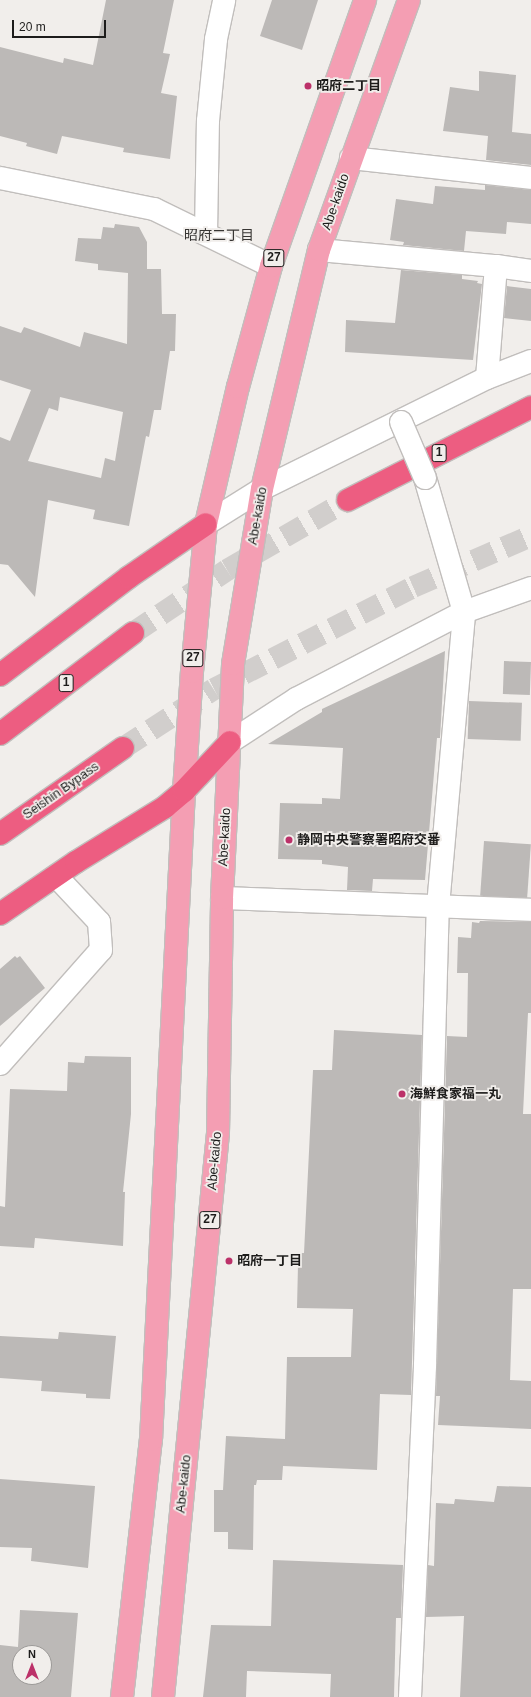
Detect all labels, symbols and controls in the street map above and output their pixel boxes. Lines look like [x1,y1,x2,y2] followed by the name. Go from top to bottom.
[14,12,108,38] scale bar
[19,20,46,34] text: 20 m
[316,78,381,94] place label: 昭府二丁目
[303,81,313,91] marker: 昭府二丁目
[319,172,353,232] street label: Abe-kaido
[184,227,254,243] district label: 昭府二丁目
[263,248,285,268] road number: 27
[431,443,447,463] road number: 1
[245,486,271,546] street label: Abe-kaido
[182,648,204,668] road number: 27
[58,673,74,693] road number: 1
[20,759,102,823] street label: Seishin Bypass
[216,807,234,867] street label: Abe-kaido
[297,832,440,848] place label: 静岡中央警察署昭府交番
[284,835,294,845] marker: 静岡中央警察署昭府交番
[410,1086,501,1102] place label: 海鮮食家福一丸
[397,1089,407,1099] marker: 海鮮食家福一丸
[205,1131,225,1191] street label: Abe-kaido
[199,1210,221,1230] road number: 27
[237,1253,302,1269] place label: 昭府一丁目
[224,1256,234,1266] marker: 昭府一丁目
[173,1454,195,1514] street label: Abe-kaido
[12,1645,52,1685] north arrow
[28,1648,36,1660] text: N

